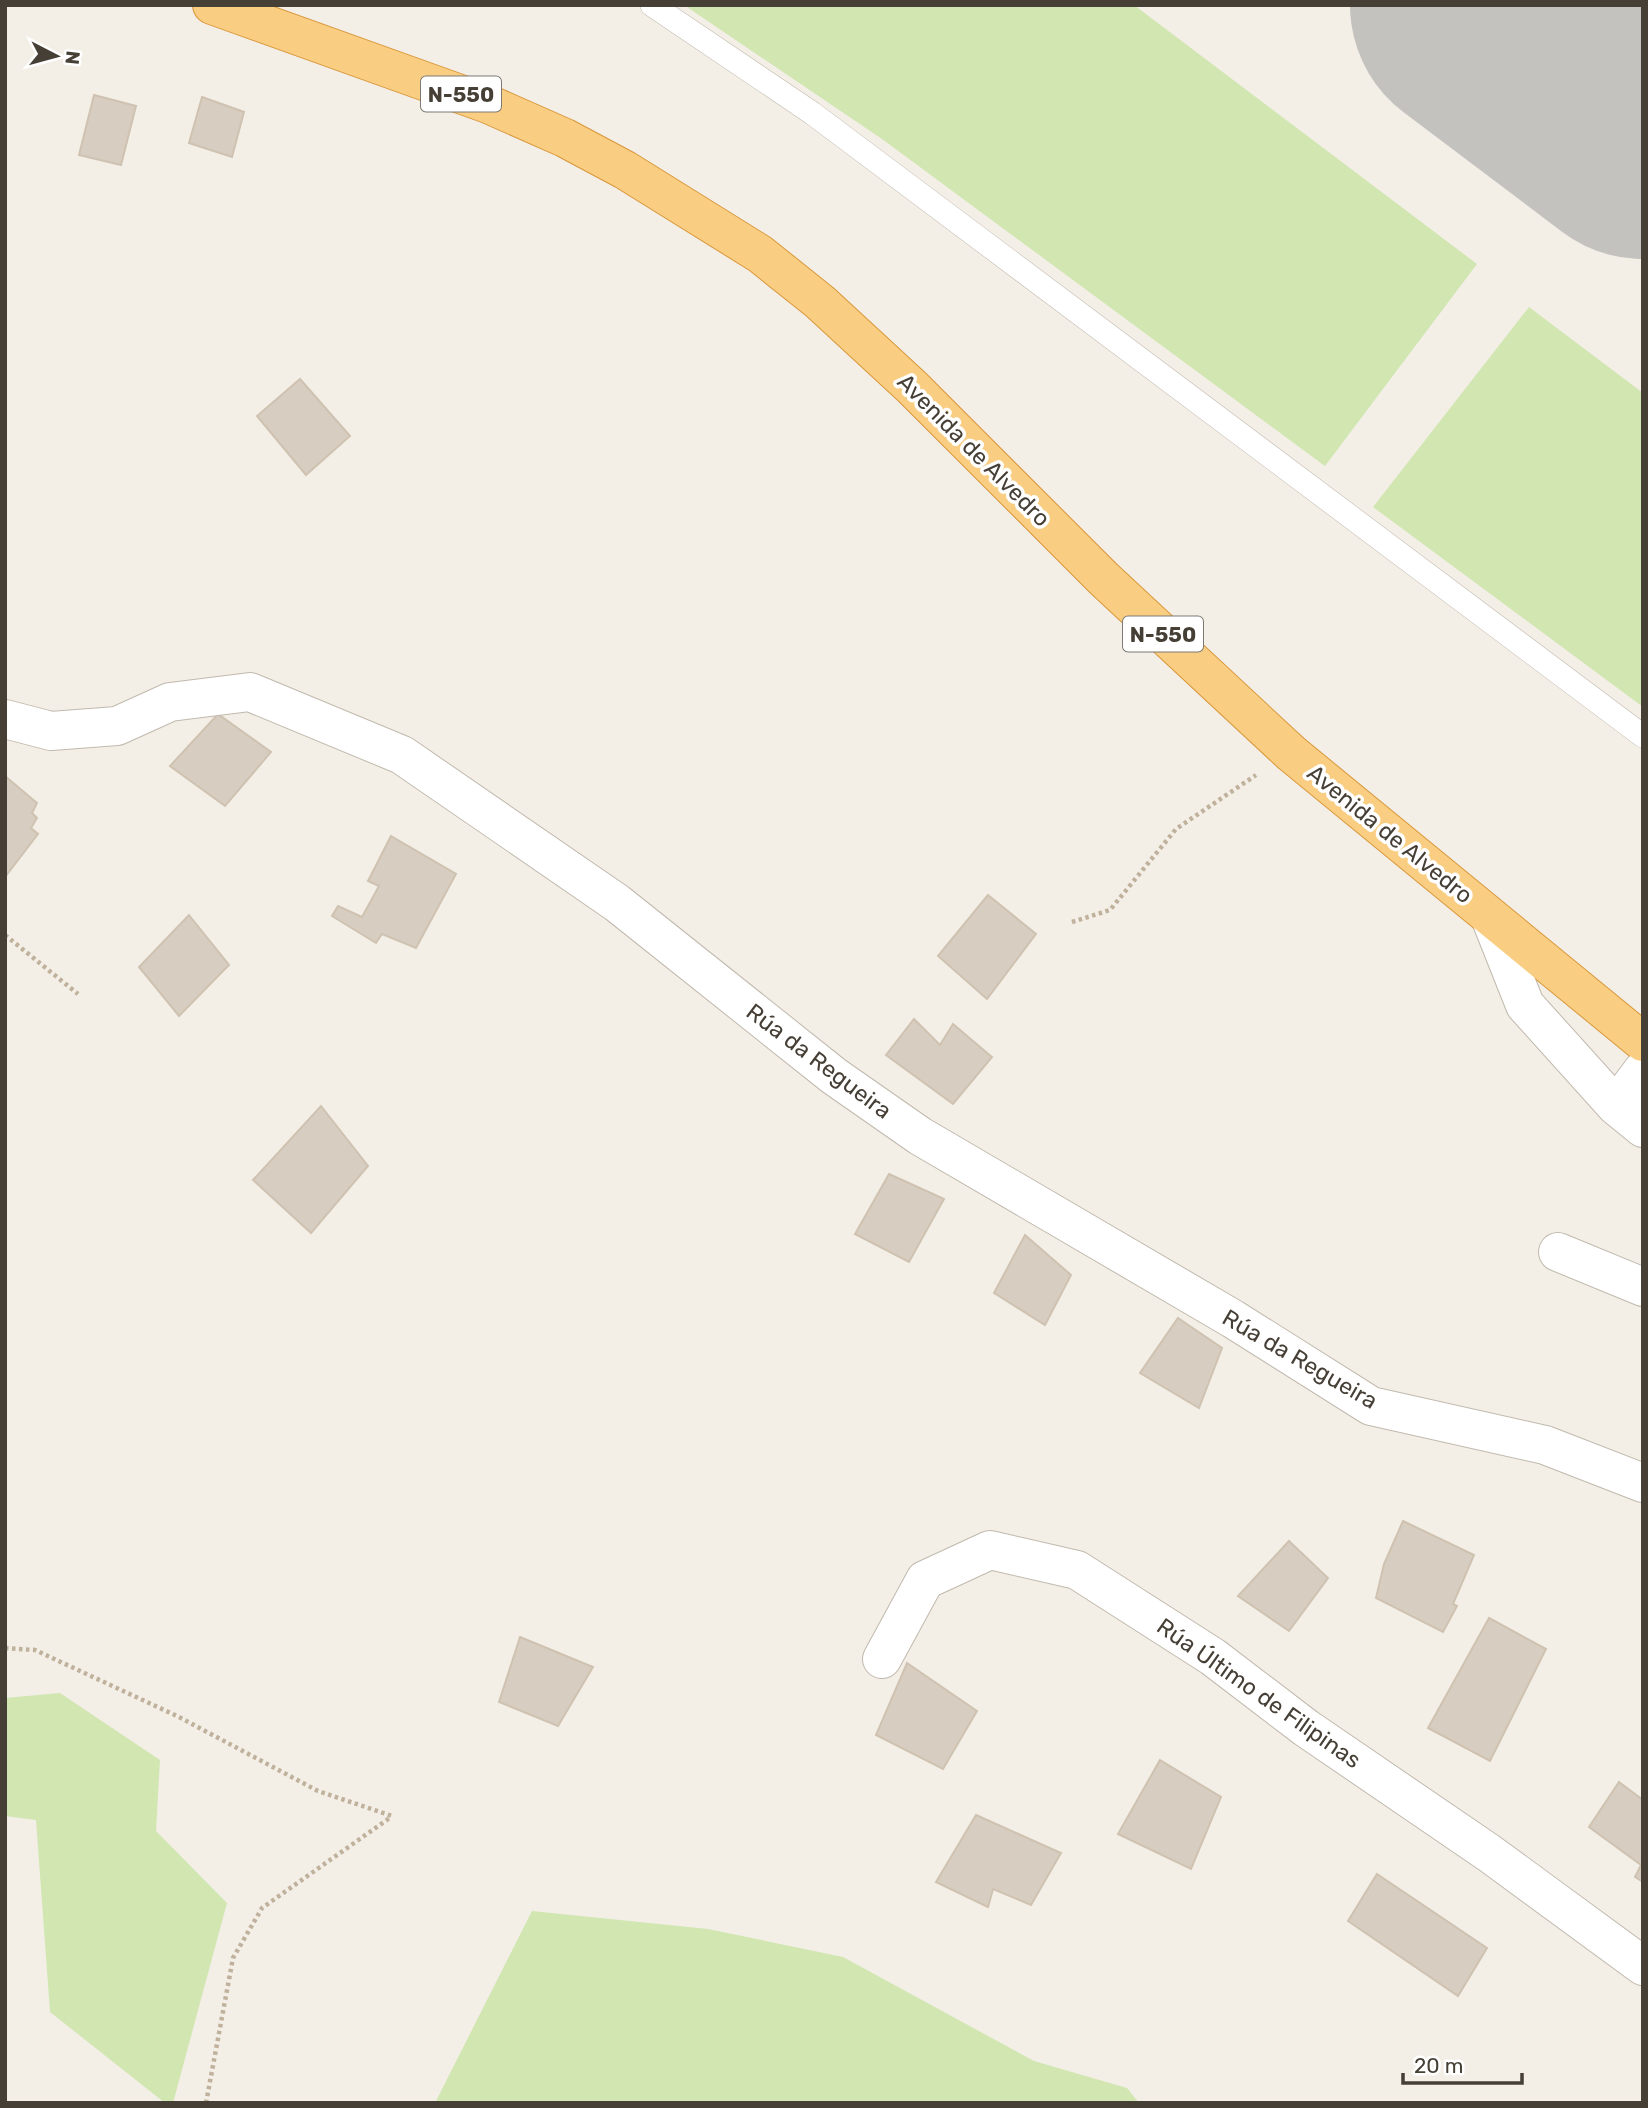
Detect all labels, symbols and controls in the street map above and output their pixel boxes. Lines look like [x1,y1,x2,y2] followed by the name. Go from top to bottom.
[21,21,91,91] north arrow
[60,50,85,66] text: N
[421,76,501,112] road number: N-550
[892,368,1056,532] street label: Avenida de Alvedro
[1123,616,1203,652] road number: N-550
[1302,759,1478,909] street label: Avenida de Alvedro
[741,997,897,1125] street label: Rúa da Regueira
[1218,1303,1382,1415] street label: Rúa da Regueira
[1152,1612,1366,1774] street label: Rúa Último de Filipinas
[1403,2042,1522,2086] scale bar
[1414,2053,1463,2078] text: 20 m

